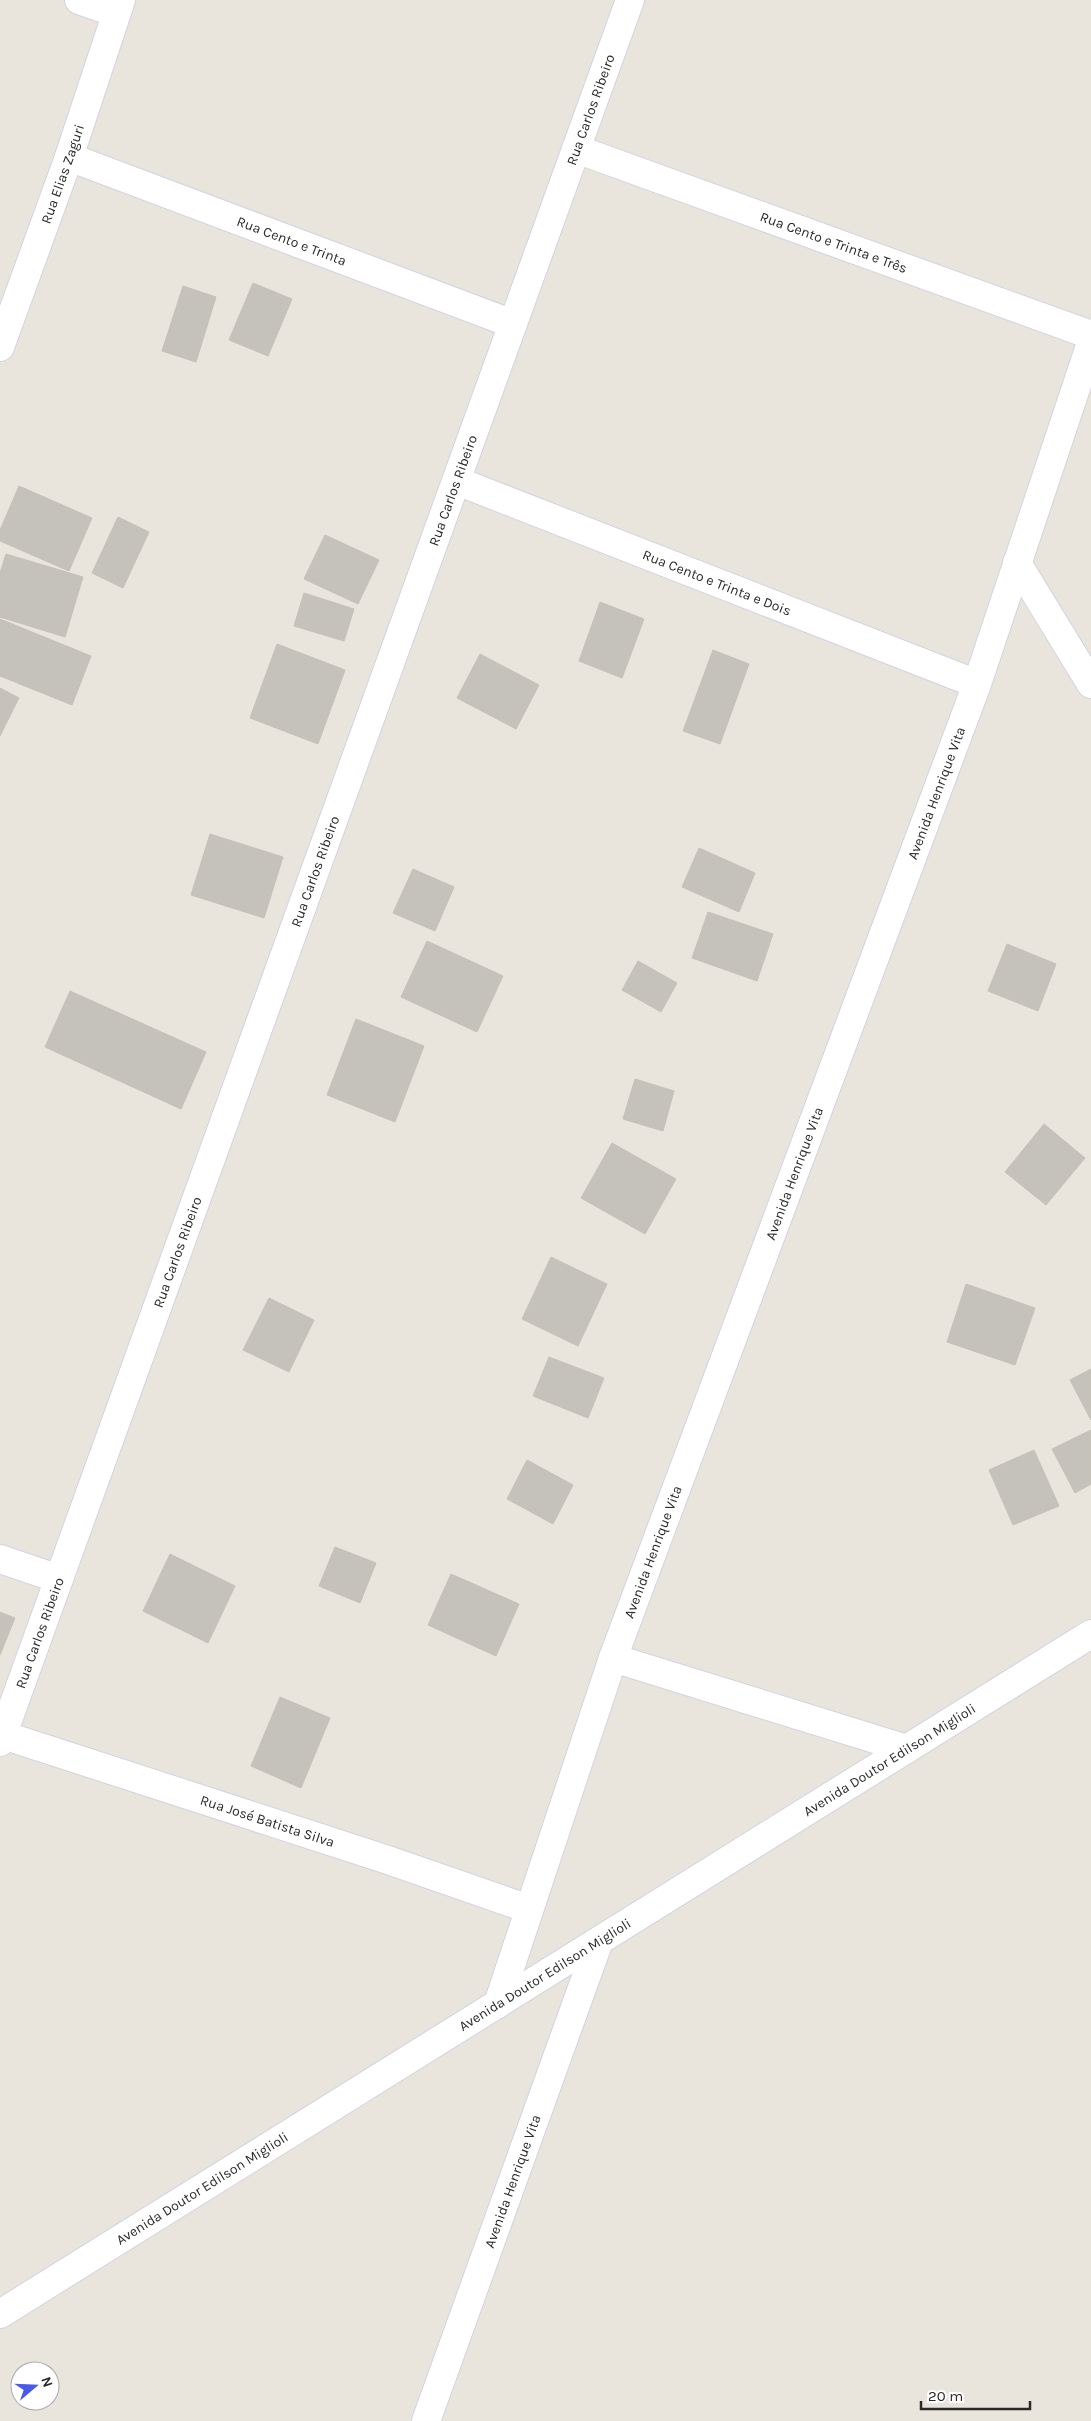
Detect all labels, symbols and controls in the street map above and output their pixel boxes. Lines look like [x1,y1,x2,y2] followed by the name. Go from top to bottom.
[563,52,619,168] street label: Rua Carlos Ribeiro
[38,122,88,226] street label: Rua Elias Zaguri
[758,208,909,277] street label: Rua Cento e Trinta e Três
[234,213,349,270] street label: Rua Cento e Trinta
[425,433,481,548] street label: Rua Carlos Ribeiro
[640,546,793,620] street label: Rua Cento e Trinta e Dois
[904,724,969,862] street label: Avenida Henrique Vita
[288,814,343,929] street label: Rua Carlos Ribeiro
[762,1105,827,1242] street label: Avenida Henrique Vita
[150,1194,206,1310] street label: Rua Carlos Ribeiro
[621,1483,686,1621] street label: Avenida Henrique Vita
[12,1575,68,1691] street label: Rua Carlos Ribeiro
[800,1700,979,1820] street label: Avenida Doutor Edilson Miglioli
[198,1792,337,1851] street label: Rua José Batista Silva
[456,1915,634,2035] street label: Avenida Doutor Edilson Miglioli
[481,2112,545,2250] street label: Avenida Henrique Vita
[113,2129,291,2249] street label: Avenida Doutor Edilson Miglioli
[10,2361,60,2411] north arrow
[37,2374,56,2389] text: N
[921,2378,1030,2410] scale bar
[928,2387,963,2405] text: 20 m

